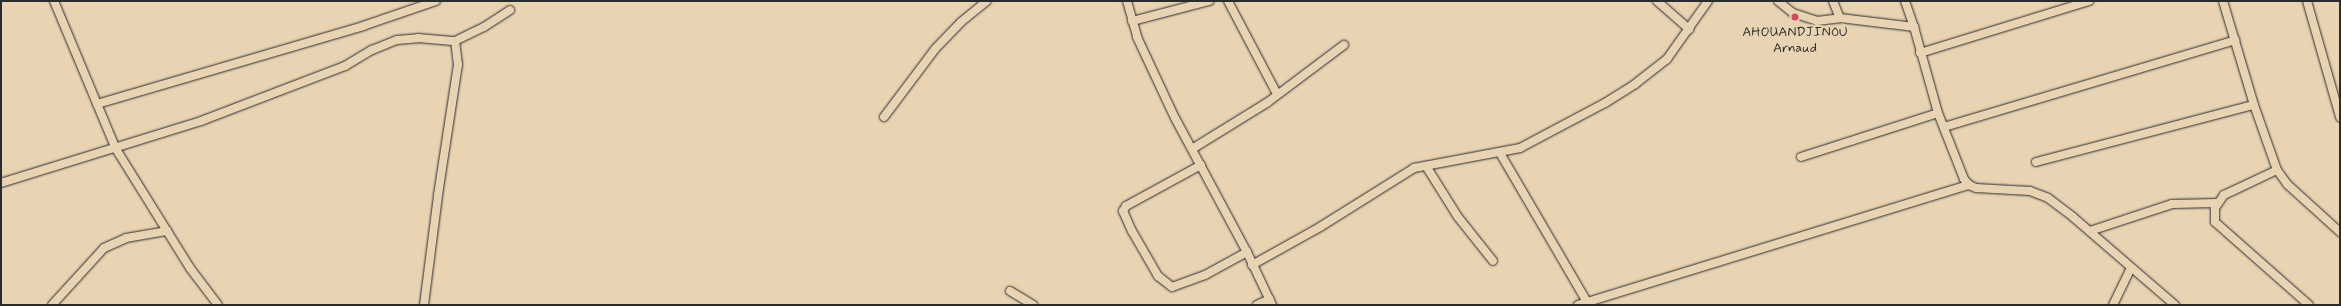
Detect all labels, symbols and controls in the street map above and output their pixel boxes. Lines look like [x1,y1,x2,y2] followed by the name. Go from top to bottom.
[1790,12,1800,22] marker: AHOUANDJINOU Arnaud
[1742,24,1848,56] place label: AHOUANDJINOU Arnaud

